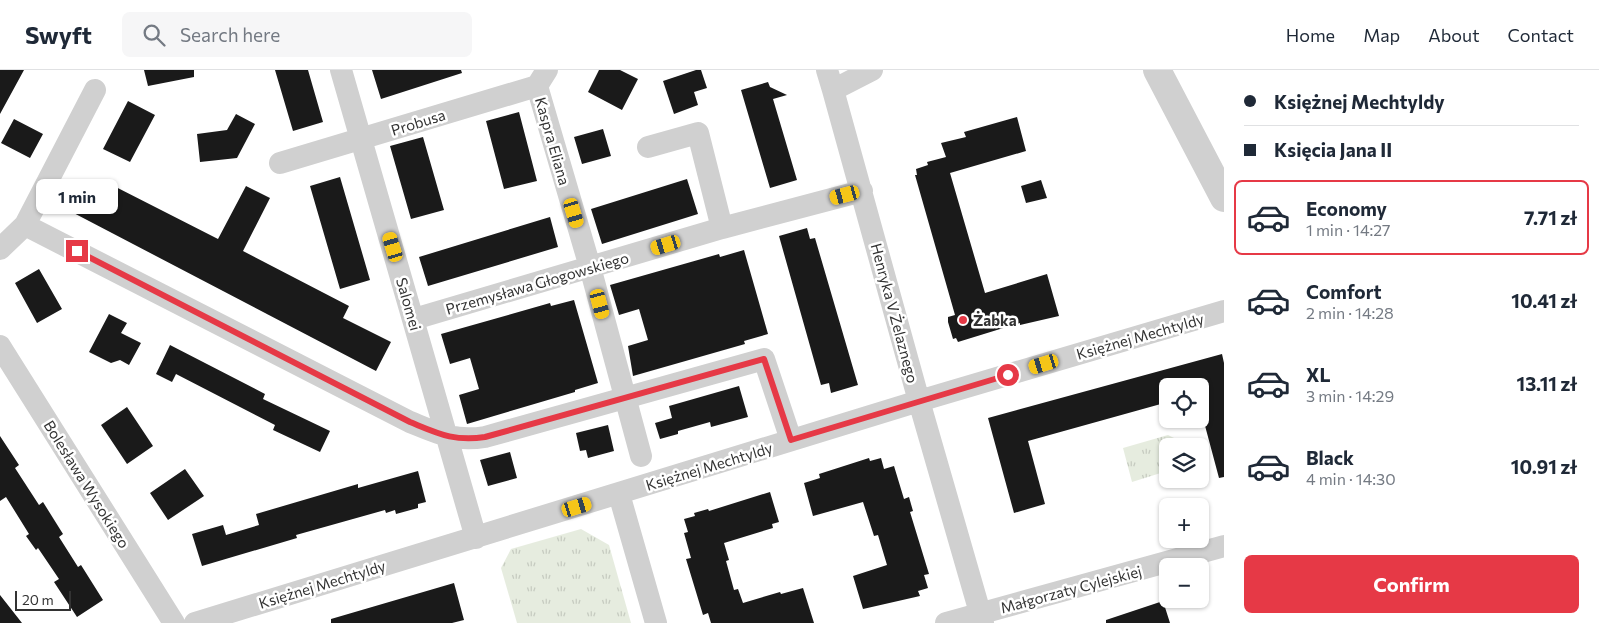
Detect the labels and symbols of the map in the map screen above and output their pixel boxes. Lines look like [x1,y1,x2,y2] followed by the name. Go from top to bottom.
[532,95,574,187] street label: Kaspra Eliana
[389,105,447,139] street label: Probusa
[36,179,118,214] callout: 1 min
[828,184,861,206] car
[562,196,585,230] car
[381,230,404,264] car
[649,233,682,257] car
[66,240,88,262] route end
[868,241,922,385] street label: Henryka V Żelaznego
[443,248,631,318] street label: Przemysława Głogowskiego
[393,275,425,333] street label: Salomei
[588,288,611,320] car
[1074,309,1206,363] street label: Księżnej Mechtyldy
[973,311,1017,329] place label: Żabka
[957,314,969,326] marker: Żabka
[1027,352,1060,376] car
[997,364,1019,386] route start
[40,417,134,551] street label: Bolesława Wysokiego
[643,438,775,494] street label: Księżnej Mechtyldy
[560,495,593,519] car
[256,556,388,612] street label: Księżnej Mechtyldy
[998,561,1144,617] street label: Małgorzaty Cylejskiej
[15,588,71,611] scale bar

